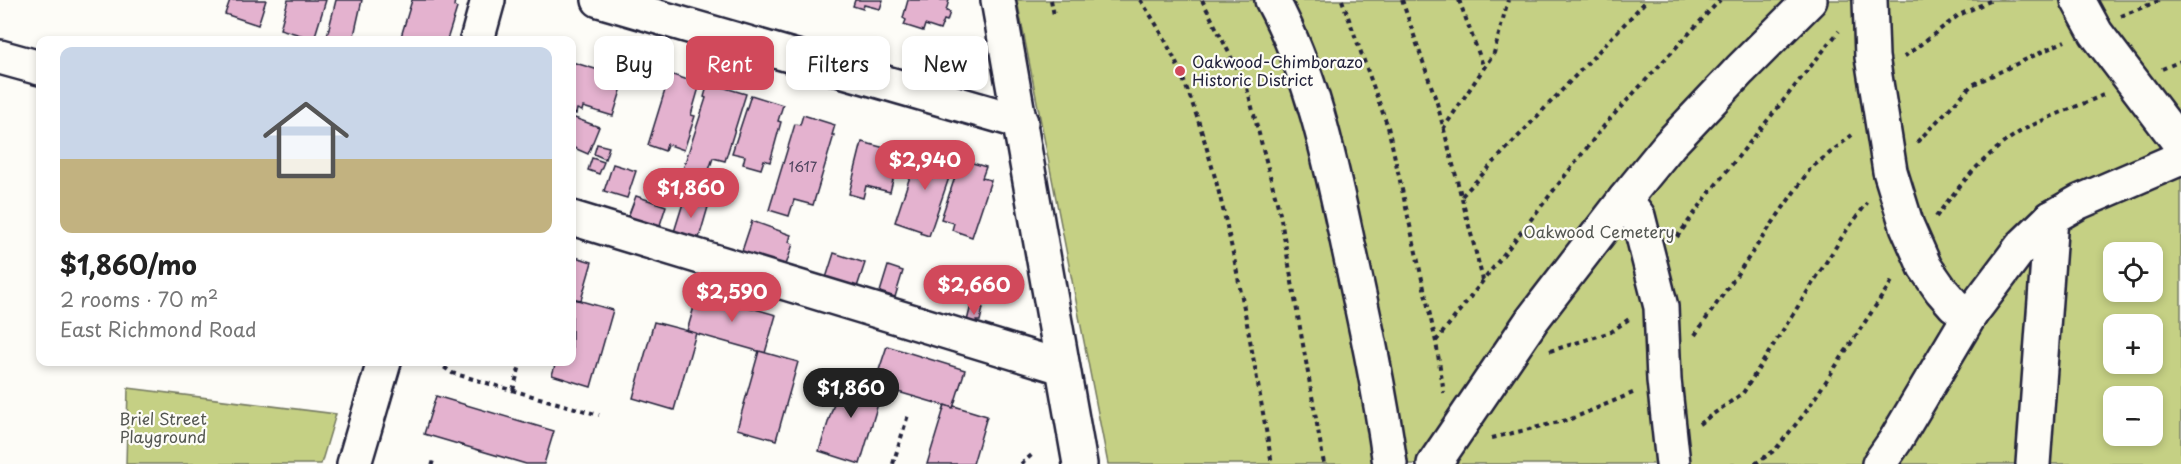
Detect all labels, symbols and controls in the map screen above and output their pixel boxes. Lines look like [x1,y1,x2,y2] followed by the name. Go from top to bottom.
[594,36,674,90] chip: Buy
[686,36,774,90] chip: Rent
[786,36,890,90] chip: Filters
[902,36,988,90] chip: New
[1192,49,1363,91] place label: Oakwood-Chimborazo Historic District
[1173,64,1187,78] marker: Oakwood-Chimborazo Historic District
[252,86,360,194] icon: home
[876,140,974,191] pin: $2,940
[889,144,961,174] text: $2,940
[789,156,818,177] house number: 1617
[642,168,740,219] pin: $1,860
[657,172,725,202] text: $1,860
[1523,219,1675,243] park label: Oakwood Cemetery
[2103,242,2163,446] map controls
[2103,242,2163,302] button: locate
[60,245,197,284] text: $1,860/mo
[925,265,1023,316] pin: $2,660
[938,269,1010,299] text: $2,660
[683,272,781,323] pin: $2,590
[696,276,768,306] text: $2,590
[60,284,218,314] text: 2 rooms · 70 m²
[60,314,256,344] text: East Richmond Road
[2103,314,2163,374] button: +
[802,368,900,419] pin: $1,860
[817,372,885,402] text: $1,860
[2103,386,2163,446] button: −
[119,406,207,448] park label: Briel Street Playground

